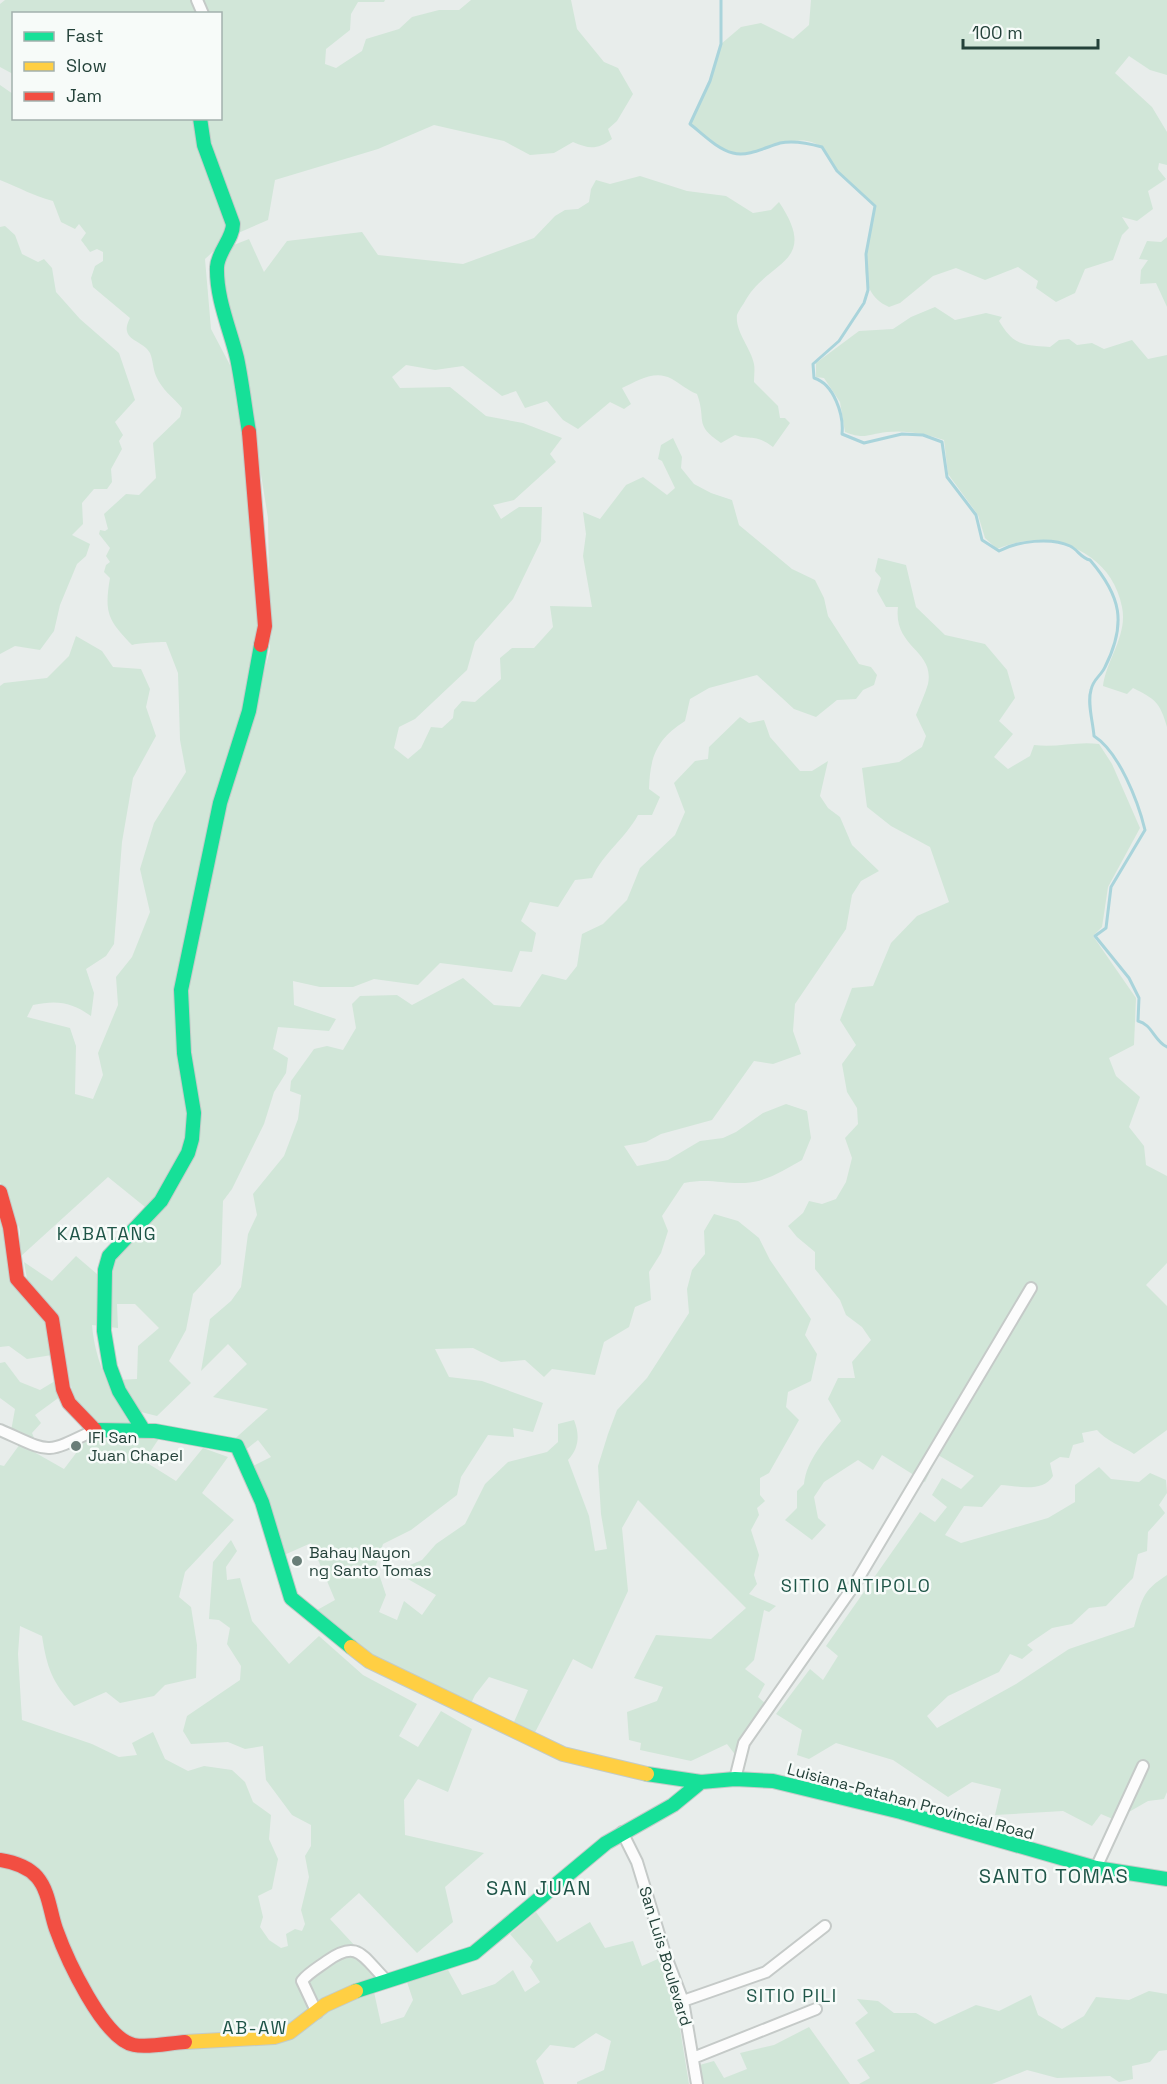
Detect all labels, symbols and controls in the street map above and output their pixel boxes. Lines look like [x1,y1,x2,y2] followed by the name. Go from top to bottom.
[12,12,222,120] legend
[963,12,1098,50] scale bar
[972,21,1023,44] text: 100 m
[66,24,103,47] text: Fast
[66,54,107,77] text: Slow
[66,84,102,107] text: Jam
[57,1222,157,1245] district label: KABATANG
[88,1427,183,1466] place label: IFI San Juan Chapel
[69,1439,83,1453] marker: IFI San Juan Chapel
[309,1542,431,1581] place label: Bahay Nayon ng Santo Tomas
[290,1554,304,1568] marker: Bahay Nayon ng Santo Tomas
[781,1574,931,1597] district label: SITIO ANTIPOLO
[785,1758,1037,1845] street label: Luisiana-Patahan Provincial Road
[979,1863,1129,1889] district label: SANTO TOMAS
[486,1875,592,1901] district label: SAN JUAN
[634,1884,697,2028] street label: San Luis Boulevard
[746,1984,838,2007] district label: SITIO PILI
[222,2016,288,2039] district label: AB-AW

